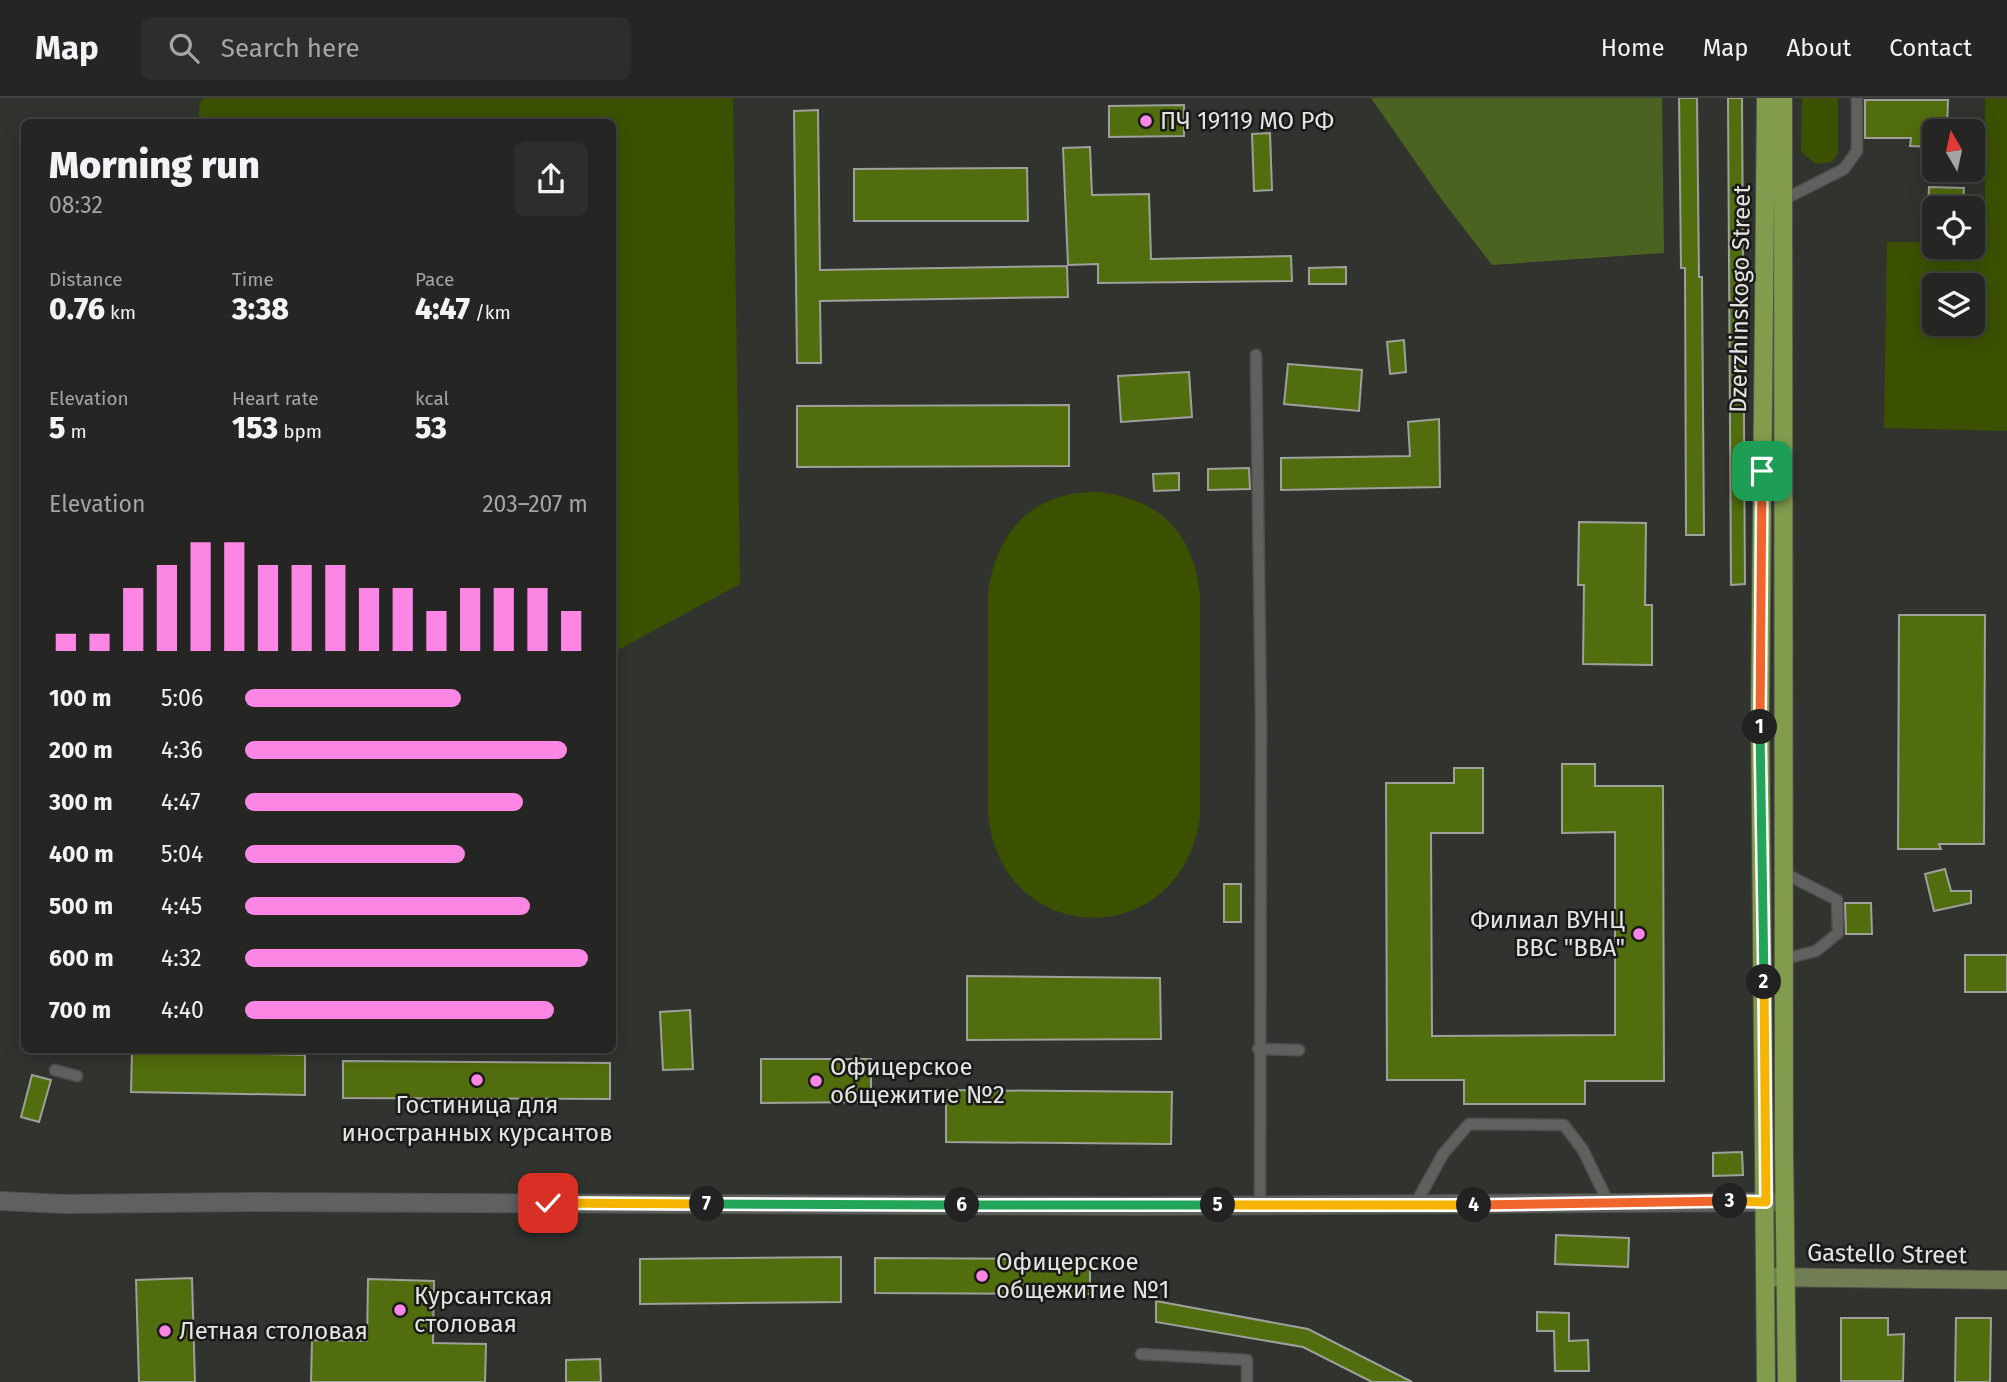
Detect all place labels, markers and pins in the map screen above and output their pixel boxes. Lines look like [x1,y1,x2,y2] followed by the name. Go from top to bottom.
[1160,107,1334,135] place label: ПЧ 19119 МО РФ
[1138,113,1154,129] marker: ПЧ 19119 МО РФ
[1732,441,1792,501] pin
[1742,710,1778,744] pin: 1
[1470,906,1625,962] place label: Филиал ВУНЦ ВВС "ВВА"
[1631,926,1647,942] marker: Филиал ВУНЦ ВВС "ВВА"
[1746,964,1782,1000] pin: 2
[830,1053,1005,1109] place label: Офицерское общежитие №2
[469,1072,485,1088] marker: Гостиница для иностранных курсантов
[808,1073,824,1089] marker: Офицерское общежитие №2
[342,1091,612,1147] place label: Гостиница для иностранных курсантов
[518,1173,578,1233] pin
[1712,1184,1748,1218] pin: 3
[690,1186,724,1222] pin: 7
[944,1188,979,1222] pin: 6
[1200,1188,1236,1222] pin: 5
[1456,1188,1492,1222] pin: 4
[996,1248,1169,1304] place label: Офицерское общежитие №1
[974,1268,990,1284] marker: Офицерское общежитие №1
[414,1282,553,1338] place label: Курсантская столовая
[392,1302,408,1318] marker: Курсантская столовая
[179,1317,368,1345] place label: Летная столовая
[157,1323,173,1339] marker: Летная столовая

